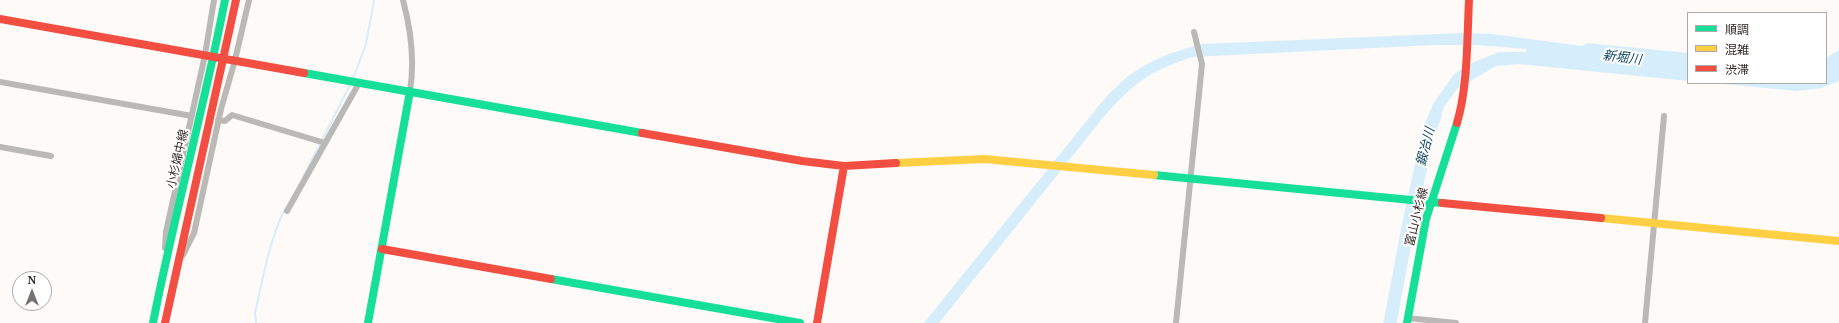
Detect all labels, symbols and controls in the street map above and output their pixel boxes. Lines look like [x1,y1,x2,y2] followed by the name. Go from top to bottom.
[1687,12,1827,84] legend
[1725,22,1749,37] text: 順調
[1725,42,1749,57] text: 混雑
[1602,48,1642,68] water label: 新堀川
[1725,62,1749,77] text: 渋滞
[1414,126,1438,168] water label: 鍛冶川
[164,128,192,190] street label: 小杉婦中線
[1403,186,1431,248] street label: 富山小杉線
[12,271,52,311] north arrow
[28,273,36,287] text: N

